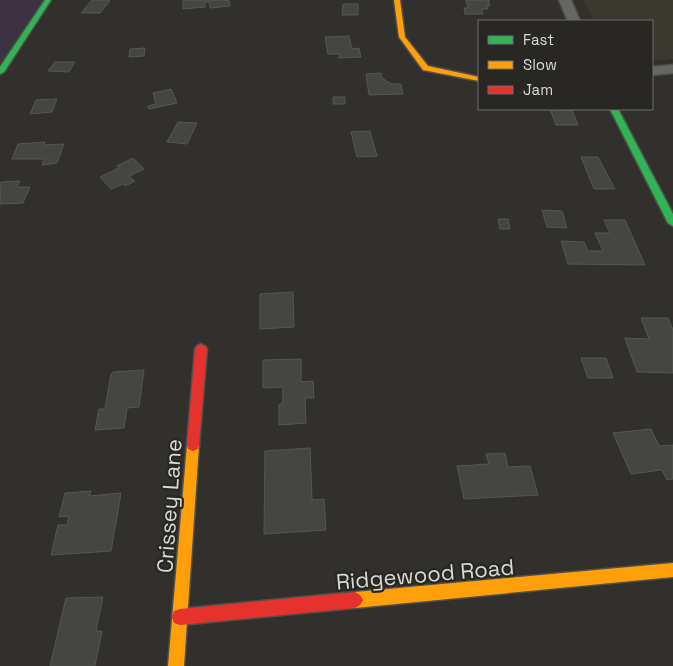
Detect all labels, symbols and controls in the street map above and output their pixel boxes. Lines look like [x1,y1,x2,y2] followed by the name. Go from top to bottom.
[478,20,653,110] legend
[523,30,554,49] text: Fast
[523,55,557,74] text: Slow
[523,80,553,99] text: Jam
[150,438,188,574] street label: Crissey Lane
[335,552,515,596] street label: Ridgewood Road

